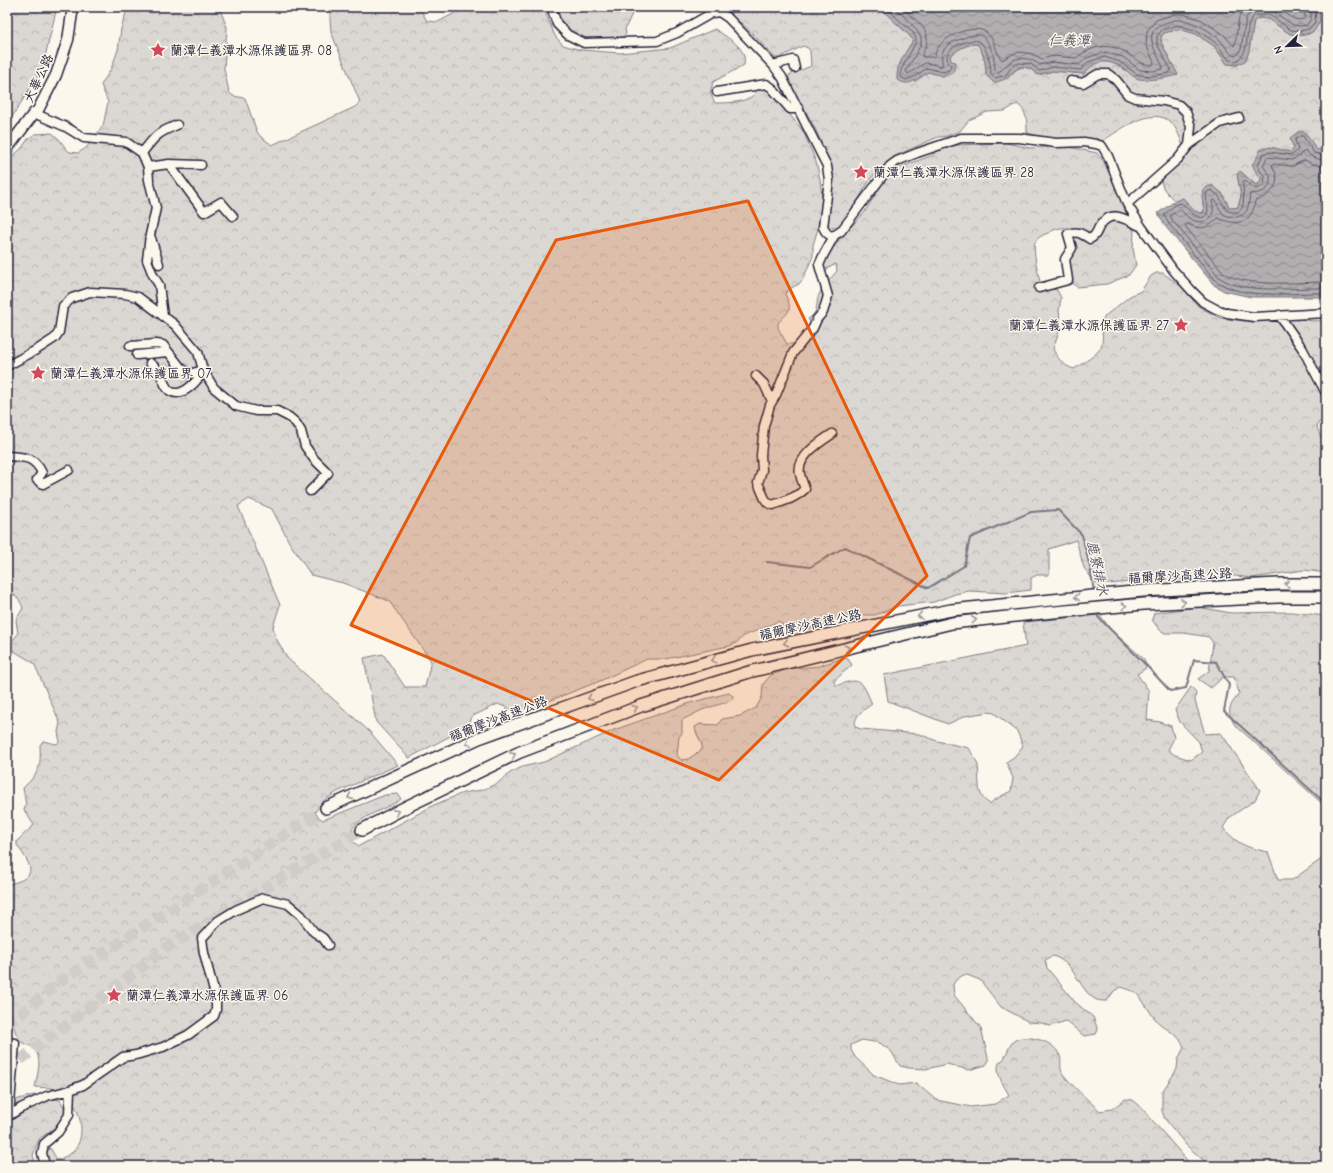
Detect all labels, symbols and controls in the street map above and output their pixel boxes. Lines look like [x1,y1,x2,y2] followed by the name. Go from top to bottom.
[1267,26,1307,66] north arrow
[1048,32,1091,49] water label: 仁義潭
[149,41,167,59] place icon: 蘭潭仁義潭水源保護區界 08
[170,43,332,58] place label: 蘭潭仁義潭水源保護區界 08
[1271,44,1286,56] text: N
[21,51,56,105] street label: 大華公路
[852,163,870,181] place icon: 蘭潭仁義潭水源保護區界 28
[873,165,1034,180] place label: 蘭潭仁義潭水源保護區界 28
[1172,316,1190,334] place icon: 蘭潭仁義潭水源保護區界 27
[1009,318,1169,333] place label: 蘭潭仁義潭水源保護區界 27
[29,364,47,382] place icon: 蘭潭仁義潭水源保護區界 07
[50,366,211,381] place label: 蘭潭仁義潭水源保護區界 07
[1083,539,1112,598] water label: 鹿寮排水
[1128,565,1232,586] street label: 福爾摩沙高速公路
[1284,580,1290,588] one-way arrow
[1074,593,1080,602] one-way arrow
[1180,598,1186,606] one-way arrow
[1121,601,1127,610] one-way arrow
[758,606,863,643] street label: 福爾摩沙高速公路
[917,611,924,620] one-way arrow
[971,616,977,625] one-way arrow
[783,638,790,646] one-way arrow
[844,644,851,653] one-way arrow
[711,656,717,664] one-way arrow
[447,693,549,744] street label: 福爾摩沙高速公路
[587,694,594,702] one-way arrow
[631,705,638,713] one-way arrow
[465,738,472,746] one-way arrow
[509,752,517,760] one-way arrow
[346,793,353,801] one-way arrow
[392,809,400,816] one-way arrow
[105,986,123,1004] place icon: 蘭潭仁義潭水源保護區界 06
[126,988,288,1003] place label: 蘭潭仁義潭水源保護區界 06

